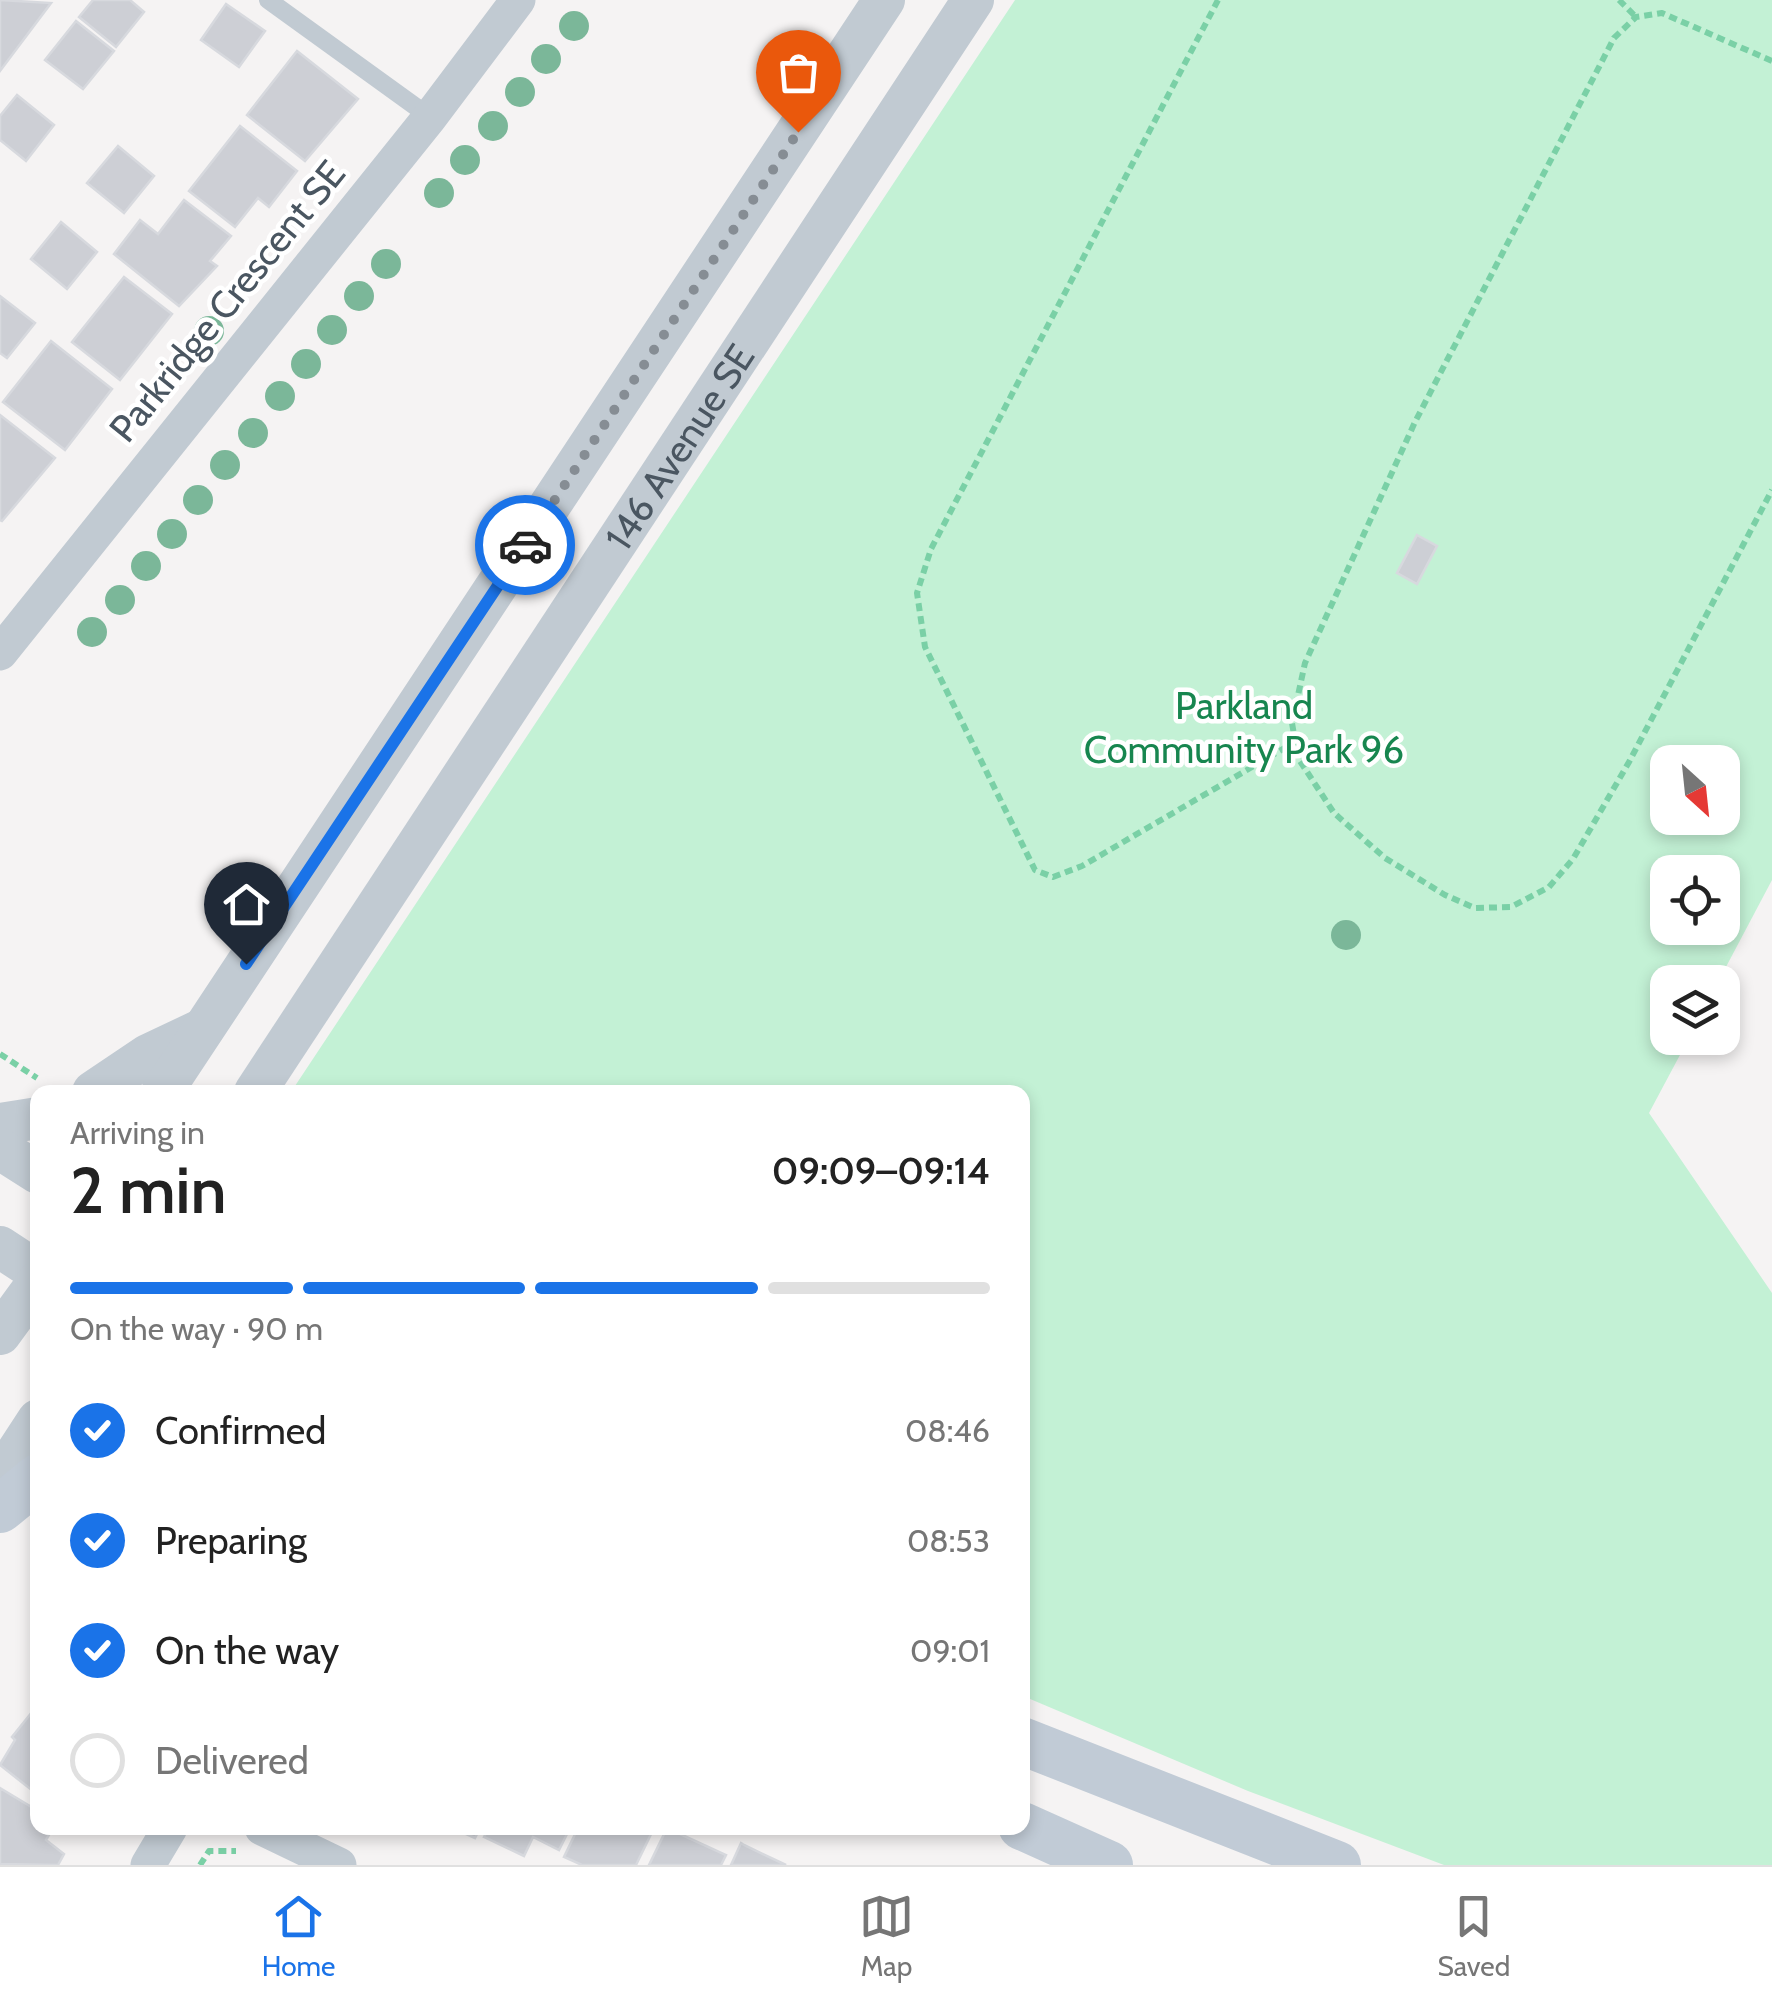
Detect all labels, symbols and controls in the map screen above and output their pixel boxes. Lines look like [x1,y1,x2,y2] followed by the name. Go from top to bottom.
[756,30,841,133] pin
[771,45,826,100] icon: bag
[99,151,355,451] street label: Parkridge Crescent SE
[594,335,764,559] street label: 146 Avenue SE
[475,495,575,595] courier
[498,518,553,573] icon: car
[1084,682,1404,773] park label: Parkland Community Park 96
[1650,745,1740,835] north arrow
[1650,745,1740,1055] map controls
[1650,855,1740,945] button: locate
[204,862,289,965] pin
[219,877,274,932] icon: home
[1650,965,1740,1055] button: layers
[70,1113,205,1152] text: Arriving in
[772,1147,990,1194] text: 09:09–09:14
[70,1150,227,1229] text: 2 min
[70,1309,323,1348] text: On the way · 90 m
[70,1403,125,1458] icon: check
[155,1407,326,1454] text: Confirmed
[905,1411,990,1450] text: 08:46
[70,1513,125,1568] icon: check
[155,1517,307,1564] text: Preparing
[907,1521,990,1560] text: 08:53
[70,1623,125,1678] icon: check
[155,1627,339,1674] text: On the way
[910,1631,990,1670] text: 09:01
[155,1737,309,1784] text: Delivered
[262,1889,335,1983] tab: Home
[859,1889,914,1983] tab: Map
[1438,1889,1510,1983] tab: Saved

